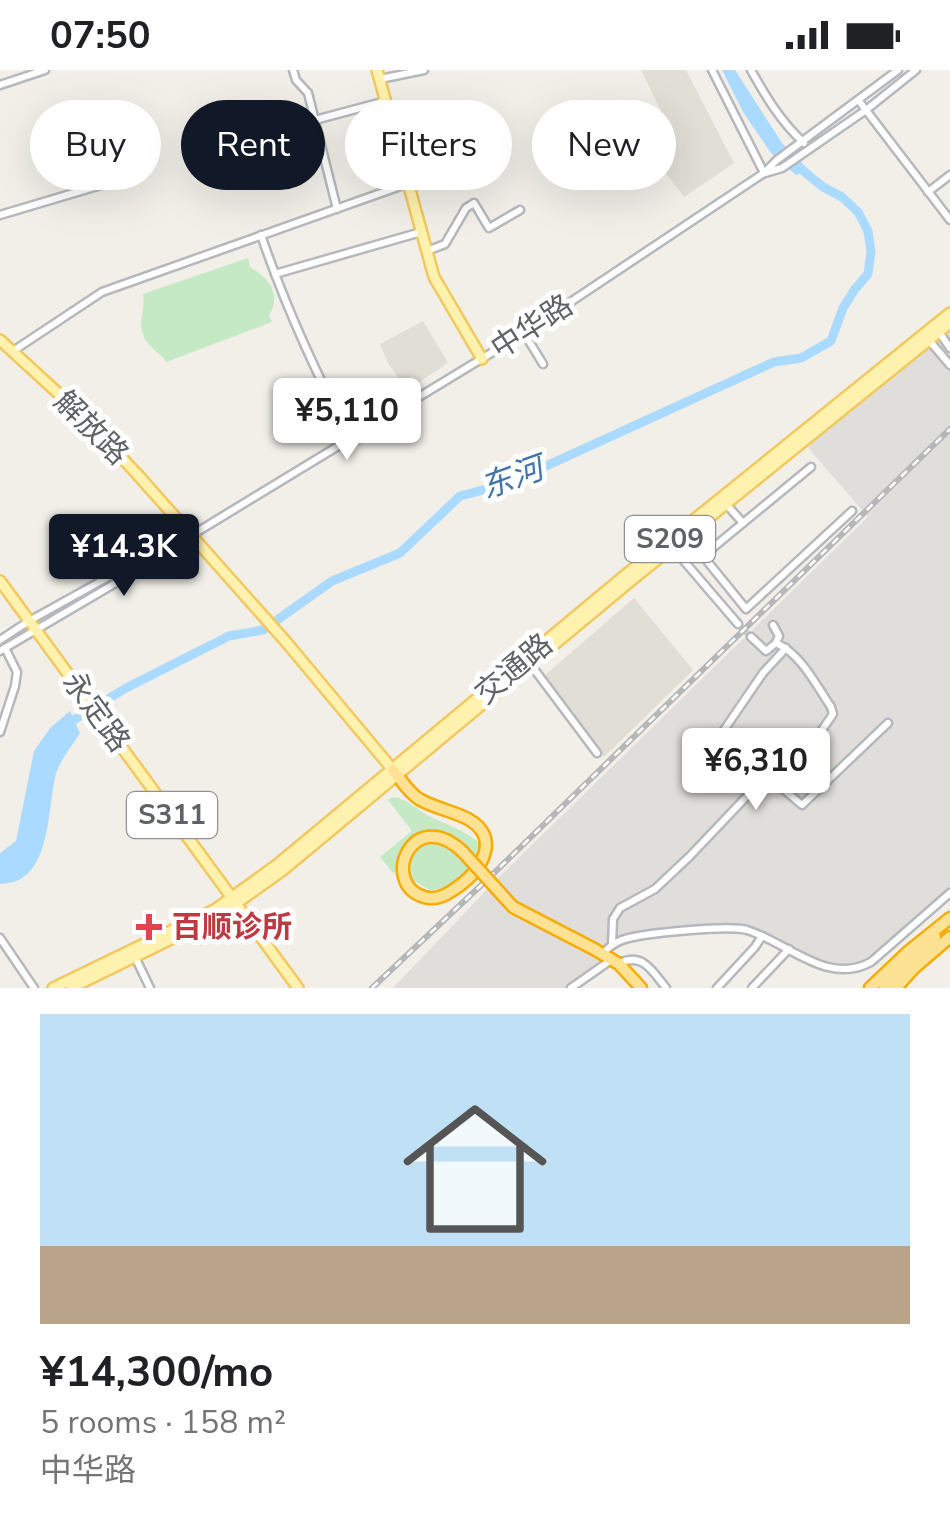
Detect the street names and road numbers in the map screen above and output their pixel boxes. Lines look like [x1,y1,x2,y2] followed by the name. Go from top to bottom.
[483,285,581,369] street label: 中华路
[45,382,137,474] street label: 解放路
[625,516,715,562] road number: S209
[466,624,562,714] street label: 交通路
[53,664,139,760] street label: 永定路
[127,792,217,838] road number: S311

